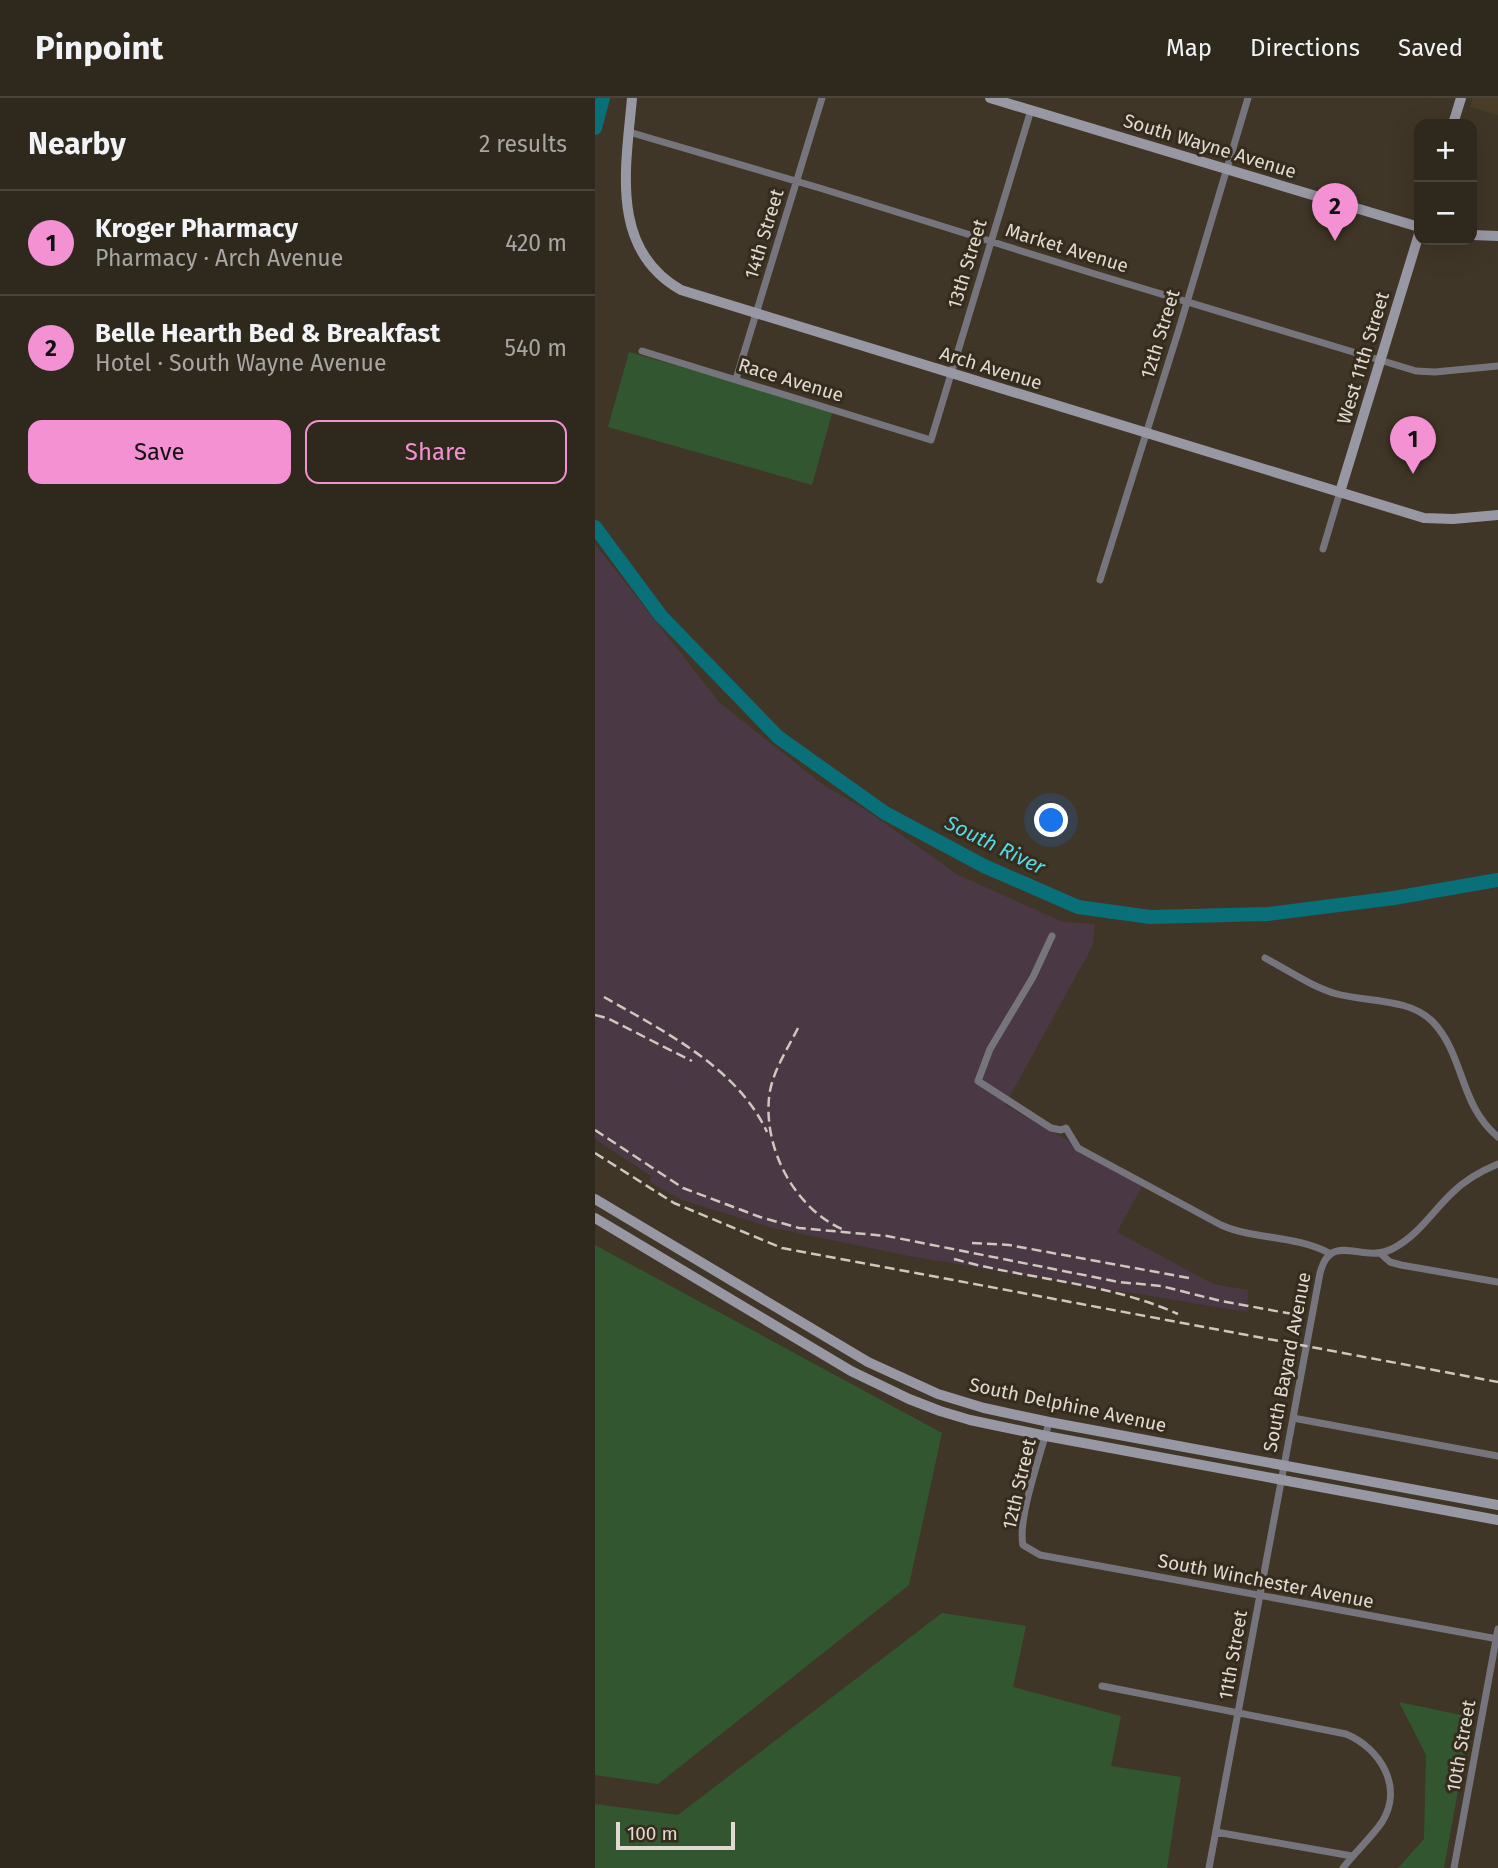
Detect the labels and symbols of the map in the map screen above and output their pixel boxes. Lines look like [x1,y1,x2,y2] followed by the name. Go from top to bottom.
[1121,109,1299,183] street label: South Wayne Avenue
[1312,183,1358,241] pin: 2
[739,186,789,282] street label: 14th Street
[943,216,992,311] street label: 13th Street
[1003,218,1131,278] street label: Market Avenue
[1136,286,1185,381] street label: 12th Street
[1332,289,1394,427] street label: West 11th Street
[937,342,1045,394] street label: Arch Avenue
[736,353,846,407] street label: Race Avenue
[1390,416,1436,474] pin: 1
[1034,803,1068,837] your location
[940,809,1050,881] water label: South River
[1258,1270,1316,1454] street label: South Bayard Avenue
[967,1373,1169,1437] street label: South Delphine Avenue
[997,1436,1041,1532] street label: 12th Street
[1156,1549,1376,1613] street label: South Winchester Avenue
[1214,1608,1252,1702] street label: 11th Street
[1442,1698,1480,1794] street label: 10th Street
[616,1819,735,1851] scale bar

